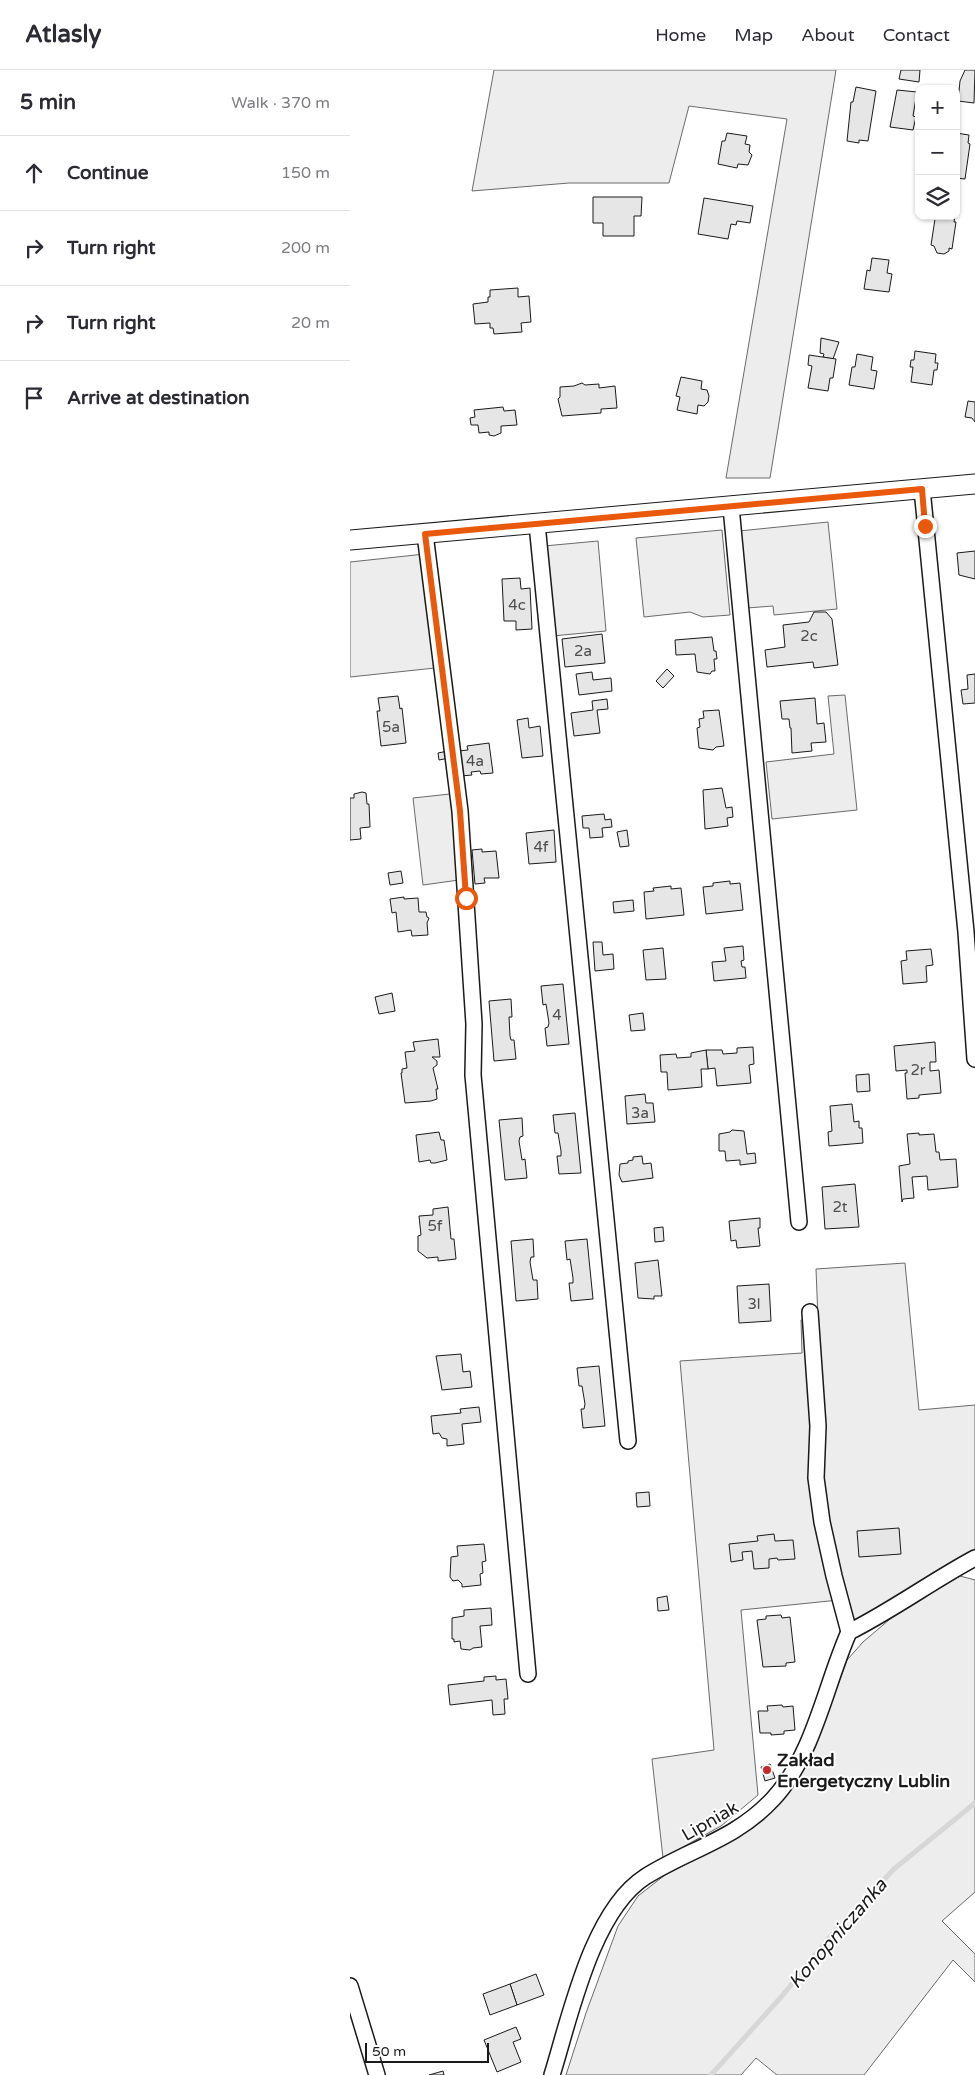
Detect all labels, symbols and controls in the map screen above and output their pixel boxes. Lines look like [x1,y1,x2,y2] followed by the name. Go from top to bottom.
[25,20,101,49] text: Atlasly
[655,24,706,46] text: Home
[734,24,773,46] text: Map
[801,24,855,46] text: About
[883,24,950,46] text: Contact
[915,85,960,220] map controls
[915,85,960,130] button: +
[20,90,76,115] text: 5 min
[231,93,330,113] text: Walk · 370 m
[915,130,960,175] button: −
[20,159,48,187] icon: ahead
[67,162,149,184] text: Continue
[281,163,330,183] text: 150 m
[915,175,960,220] button: layers
[20,234,48,262] icon: right
[67,237,155,259] text: Turn right
[281,238,330,258] text: 200 m
[20,309,48,337] icon: right
[67,312,155,334] text: Turn right
[291,313,330,333] text: 20 m
[20,384,48,412] icon: arrive
[67,387,250,409] text: Arrive at destination
[914,515,937,538] route end
[508,596,526,614] house number: 4c
[800,627,818,645] house number: 2c
[574,642,592,660] house number: 2a
[382,718,400,736] house number: 5a
[466,752,484,770] house number: 4a
[533,838,549,856] house number: 4f
[455,887,478,910] route start
[552,1006,562,1024] house number: 4
[910,1061,926,1079] house number: 2r
[631,1104,649,1122] house number: 3a
[832,1198,848,1216] house number: 2t
[427,1217,443,1235] house number: 5f
[747,1295,761,1313] house number: 3l
[777,1749,950,1792] place label: Zakład Energetyczny Lublin
[761,1764,773,1776] marker: Zakład Energetyczny Lublin
[678,1796,742,1846] street label: Lipniak
[784,1873,892,1993] water label: Konopniczanka
[365,2040,489,2063] scale bar
[372,2043,406,2060] text: 50 m

